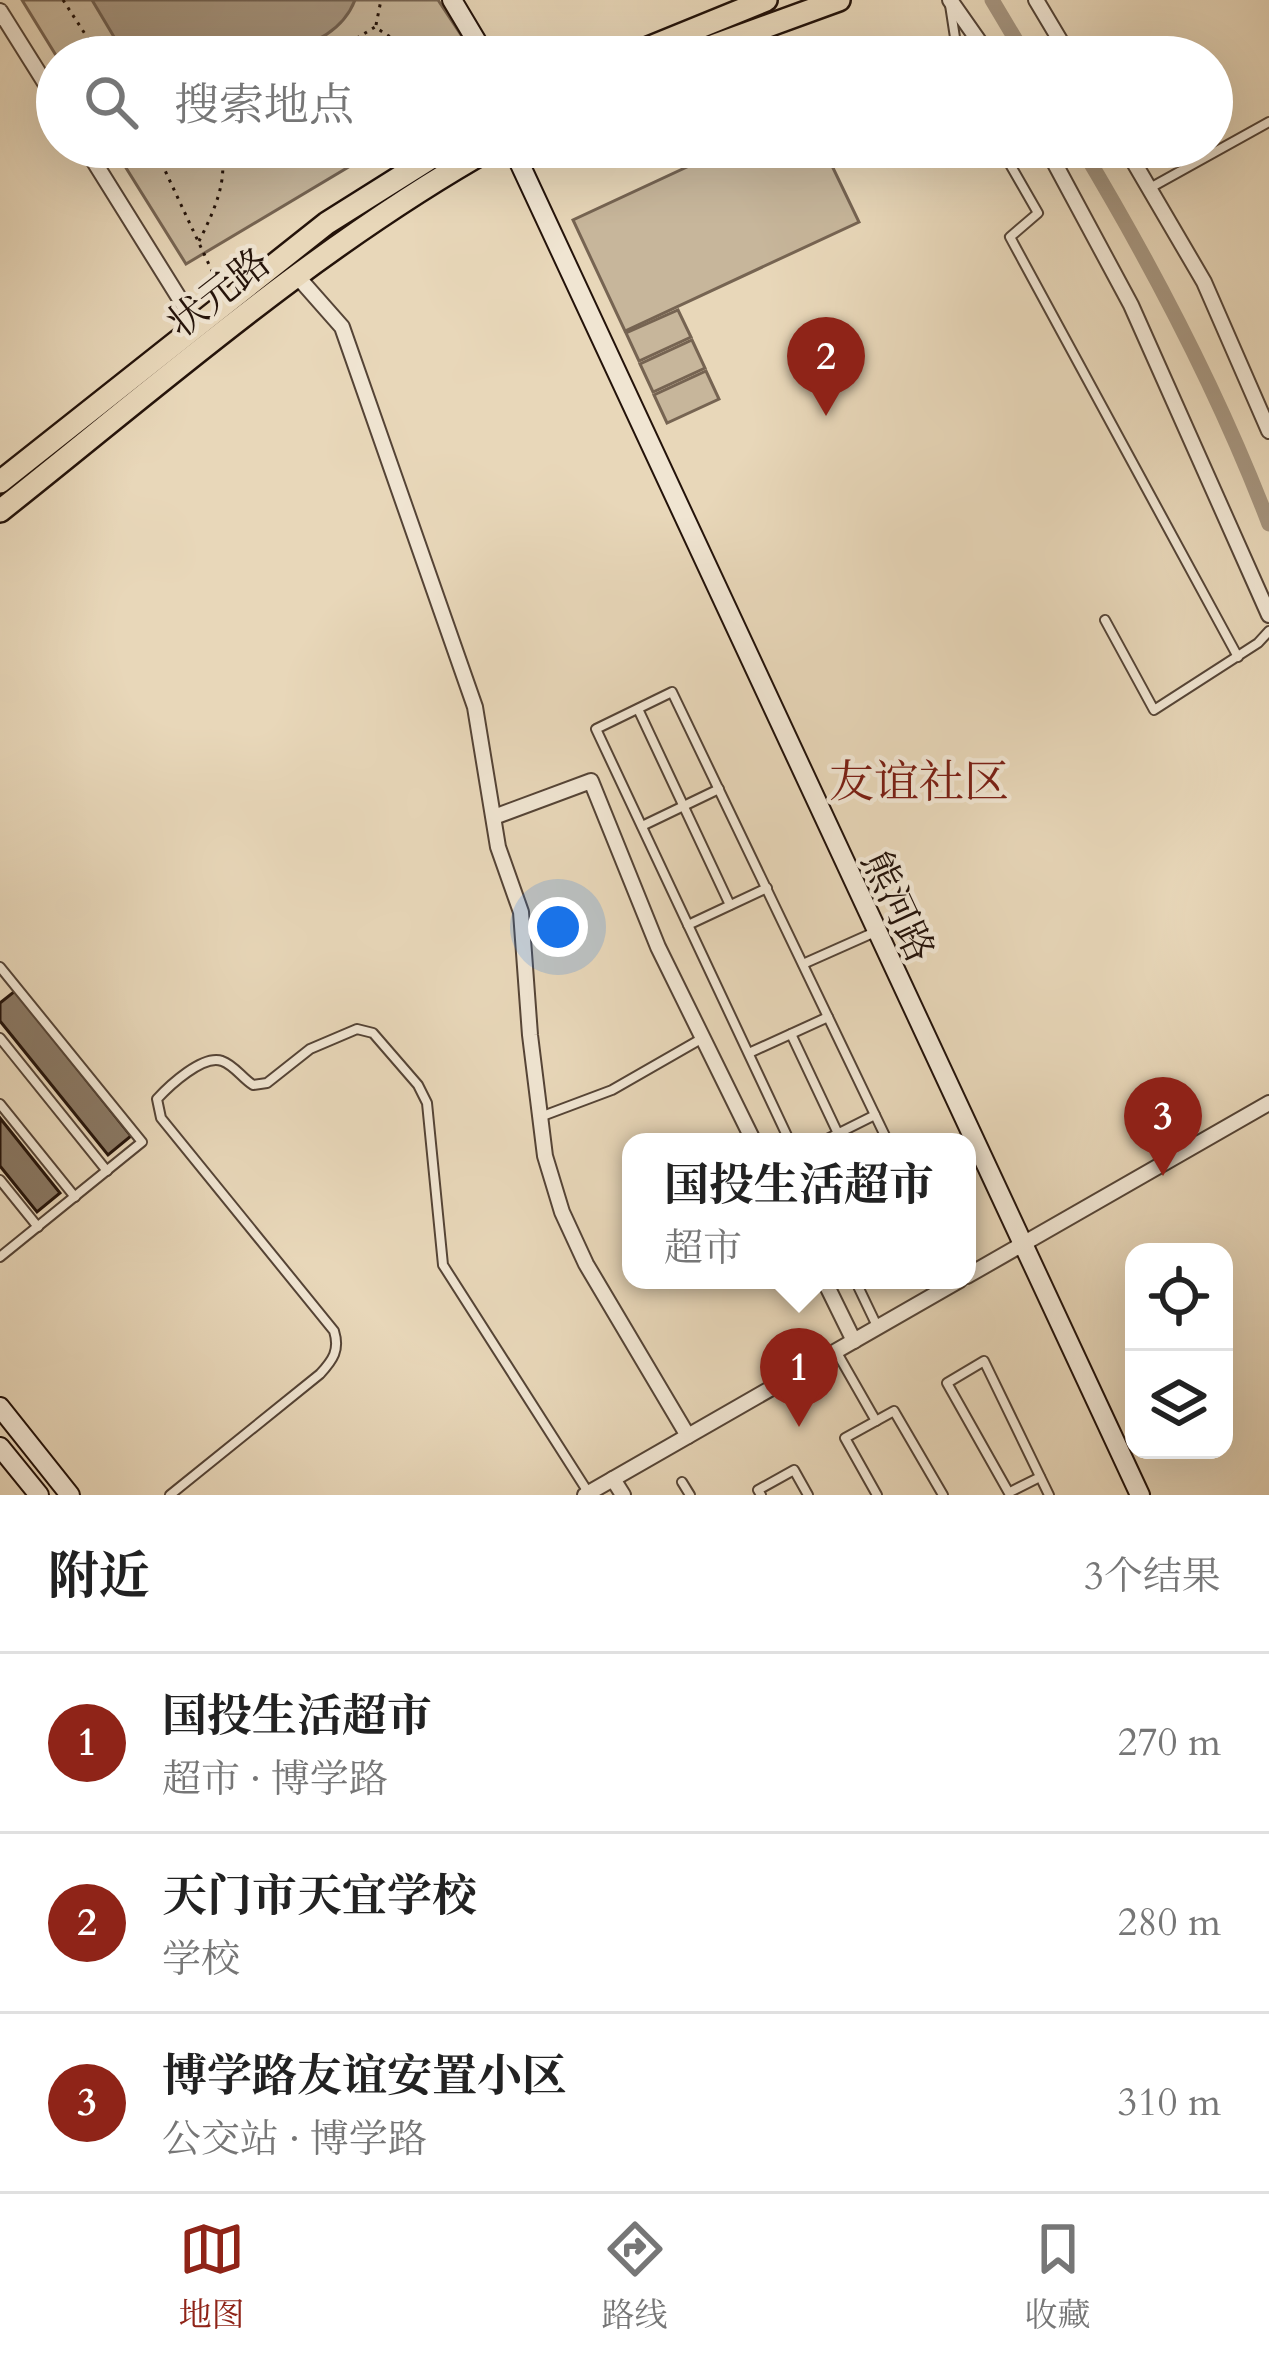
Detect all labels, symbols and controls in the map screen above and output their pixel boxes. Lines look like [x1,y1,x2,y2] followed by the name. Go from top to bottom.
[36,36,1233,168] search box
[78,69,144,135] icon: search
[174,75,354,136] text: 搜索地点
[157,236,281,350] street label: 状元路
[787,317,865,416] pin: 2
[829,752,1009,813] district label: 友谊社区
[849,842,946,971] street label: 熊河路
[528,897,588,957] your location
[1124,1077,1202,1176] pin: 3
[622,1133,976,1289] popup
[664,1155,934,1216] text: 国投生活超市
[664,1222,742,1275] text: 超市
[1125,1243,1233,1459] map controls
[1125,1243,1233,1351] button: locate
[760,1328,838,1427] pin: 1
[1125,1351,1233,1459] button: layers
[48,1542,150,1612] text: 附近
[1084,1550,1221,1603] text: 3个结果
[162,1686,432,1747] text: 国投生活超市
[77,1716,97,1769] text: 1
[1118,1716,1221,1769] text: 270 m
[162,1753,388,1806] text: 超市 · 博学路
[162,1866,477,1927] text: 天门市天宜学校
[77,1896,97,1949] text: 2
[1118,1896,1221,1949] text: 280 m
[162,1933,240,1986] text: 学校
[162,2046,567,2107] text: 博学路友谊安置小区
[77,2076,97,2129] text: 3
[1118,2076,1221,2129] text: 310 m
[162,2113,427,2166] text: 公交站 · 博学路
[179,2216,245,2338] tab: 地图
[602,2216,668,2338] tab: 路线
[1025,2216,1091,2338] tab: 收藏

